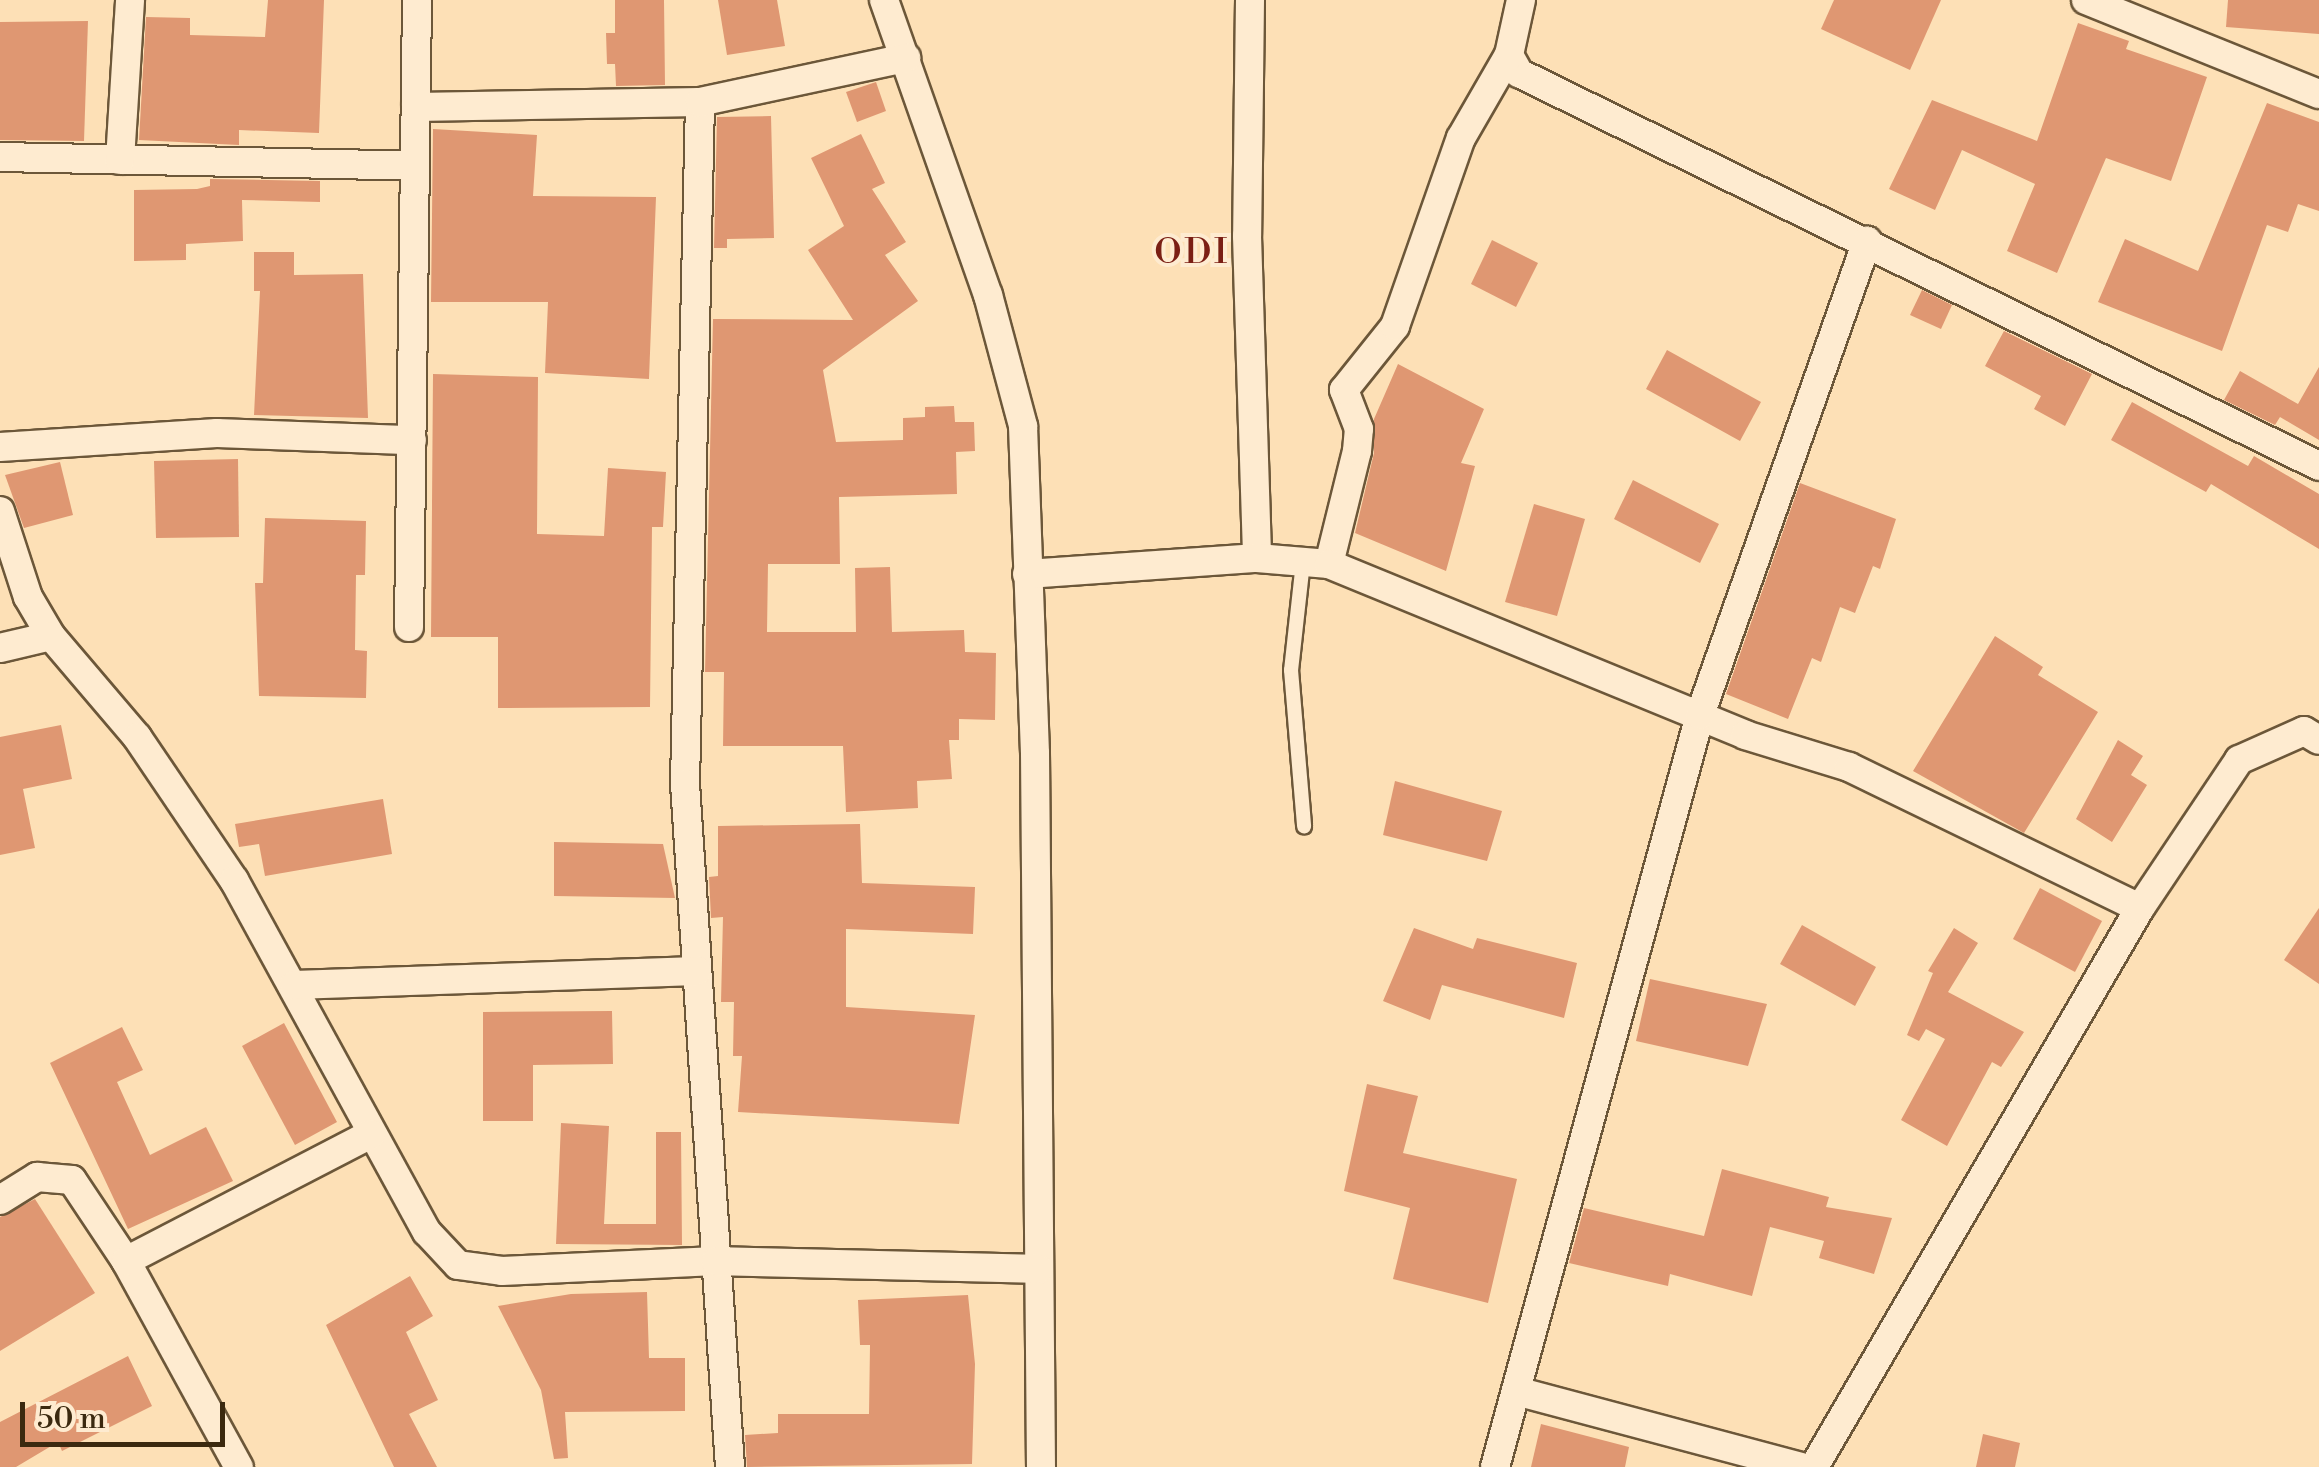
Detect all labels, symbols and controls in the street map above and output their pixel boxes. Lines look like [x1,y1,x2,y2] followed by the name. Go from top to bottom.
[1154,232,1230,274] district label: ODI
[25,1382,230,1444] scale bar
[37,1400,106,1438] text: 50 m

